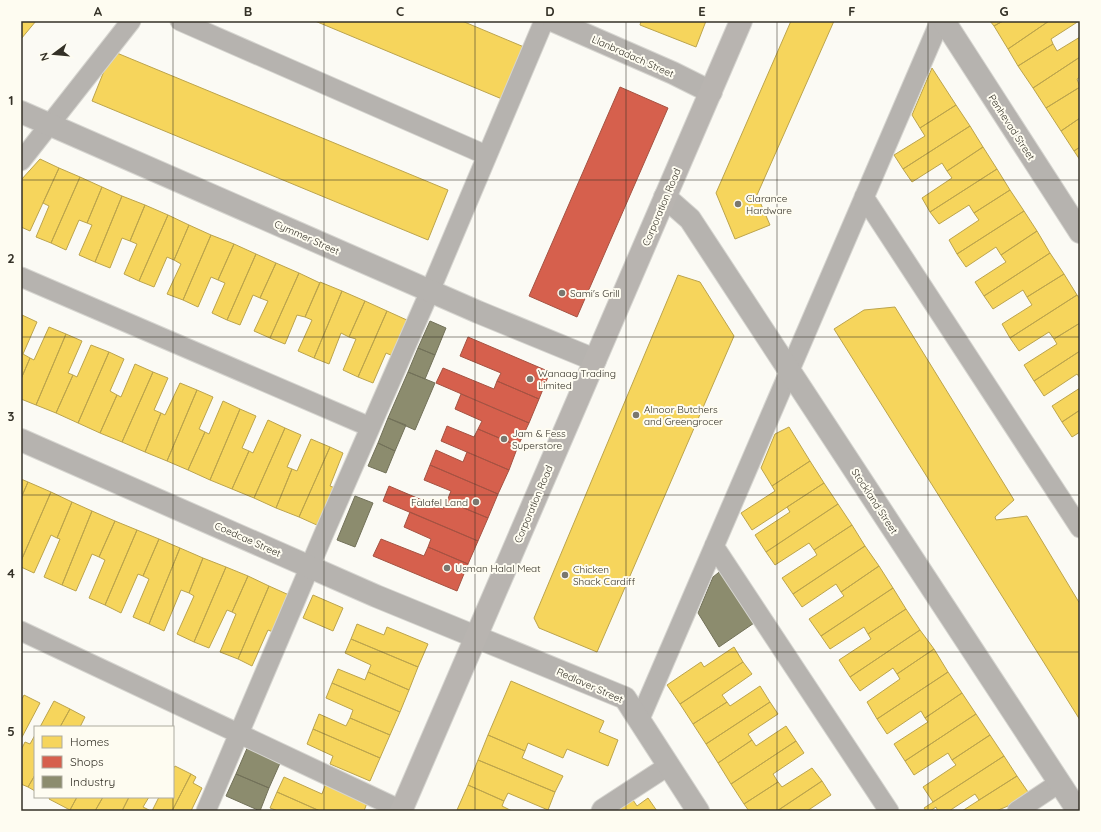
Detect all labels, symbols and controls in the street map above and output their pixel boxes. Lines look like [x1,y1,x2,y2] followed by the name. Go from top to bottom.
[94,3,103,19] text: A
[244,3,252,19] text: B
[396,3,404,19] text: C
[545,3,555,19] text: D
[698,3,706,19] text: E
[848,3,856,19] text: F
[999,3,1009,19] text: G
[590,33,676,81] street label: Llanbradach Street
[34,34,74,74] north arrow
[37,51,52,63] text: N
[8,92,14,108] text: 1
[985,92,1038,163] street label: Penhevad Street
[639,166,684,248] street label: Corporation Road
[746,192,792,217] place label: Clarance Hardware
[733,199,743,209] marker: Clarance Hardware
[272,217,342,258] street label: Cymmer Street
[7,250,15,266] text: 2
[570,287,620,300] place label: Sami's Grill
[557,288,567,298] marker: Sami's Grill
[538,367,616,392] place label: Wanaag Trading Limited
[525,374,535,384] marker: Wanaag Trading Limited
[644,403,723,428] place label: Alnoor Butchers and Greengrocer
[8,408,15,424] text: 3
[631,410,641,420] marker: Alnoor Butchers and Greengrocer
[512,427,566,452] place label: Jam & Fess Superstore
[499,434,509,444] marker: Jam & Fess Superstore
[511,463,556,545] street label: Corporation Road
[849,466,901,537] street label: Stockland Street
[411,496,468,509] place label: Falafel Land
[471,497,481,507] marker: Falafel Land
[213,519,284,560] street label: Coedcae Street
[455,562,541,575] place label: Usman Halal Meat
[442,563,452,573] marker: Usman Halal Meat
[573,563,635,588] place label: Chicken Shack Cardiff
[7,565,15,581] text: 4
[560,570,570,580] marker: Chicken Shack Cardiff
[555,665,626,706] street label: Redlaver Street
[7,723,15,739] text: 5
[34,726,174,798] legend
[70,734,110,749] text: Homes
[70,754,104,769] text: Shops
[70,774,115,789] text: Industry

